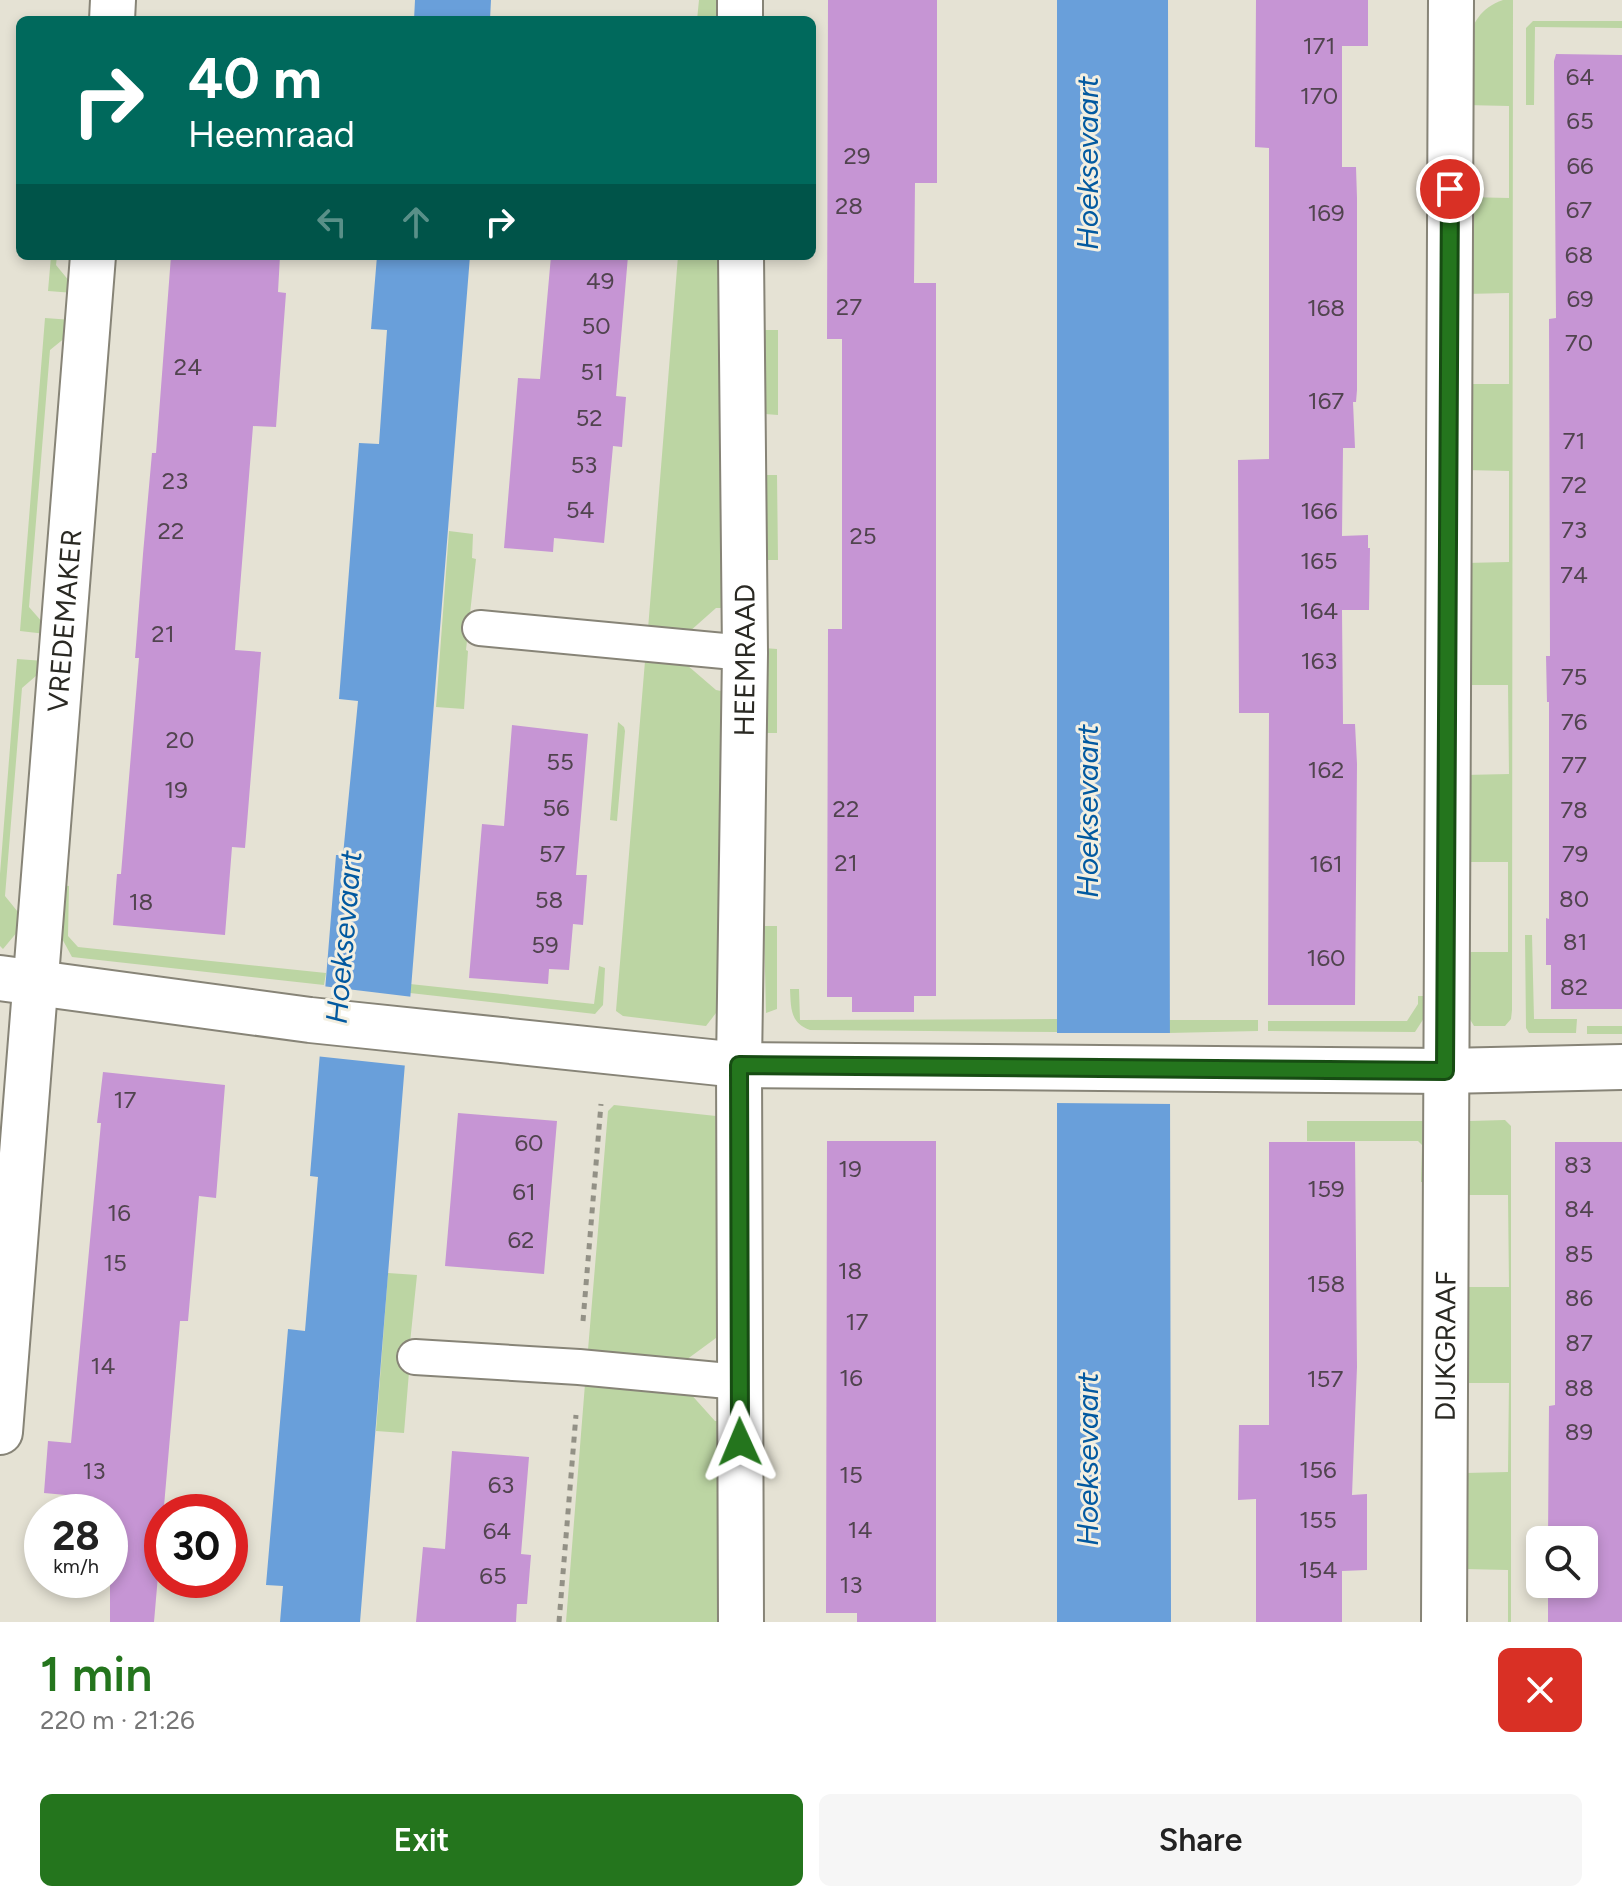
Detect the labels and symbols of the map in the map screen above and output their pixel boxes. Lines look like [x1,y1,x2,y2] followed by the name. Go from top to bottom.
[1303,31,1335,60] house number: 171
[1566,62,1594,91] house number: 64
[1069,76,1106,250] water label: Hoeksevaart
[1300,81,1338,110] house number: 170
[1566,106,1594,135] house number: 65
[844,141,871,170] house number: 29
[1566,151,1594,180] house number: 66
[1416,155,1484,223] pin
[835,191,863,220] house number: 28
[1566,195,1592,224] house number: 67
[1307,198,1345,227] house number: 169
[1565,240,1593,269] house number: 68
[586,266,614,295] house number: 49
[1566,284,1594,313] house number: 69
[836,292,862,321] house number: 27
[1307,293,1345,322] house number: 168
[581,311,611,340] house number: 50
[1565,328,1593,357] house number: 70
[174,352,202,381] house number: 24
[580,357,604,386] house number: 51
[1308,386,1344,415] house number: 167
[575,403,603,432] house number: 52
[1563,426,1585,455] house number: 71
[571,450,597,479] house number: 53
[162,466,188,495] house number: 23
[1561,470,1587,499] house number: 72
[566,495,594,524] house number: 54
[1300,496,1338,525] house number: 166
[1561,515,1587,544] house number: 73
[158,516,184,545] house number: 22
[849,521,877,550] house number: 25
[40,528,88,713] street label: VREDEMAKER
[1300,546,1338,575] house number: 165
[1560,560,1588,589] house number: 74
[727,584,762,737] street label: HEEMRAAD
[1300,596,1338,625] house number: 164
[151,619,175,648] house number: 21
[1301,646,1337,675] house number: 163
[1561,662,1587,691] house number: 75
[1561,707,1587,736] house number: 76
[1069,724,1106,898] water label: Hoeksevaart
[166,725,194,754] house number: 20
[546,747,574,776] house number: 55
[1561,750,1587,779] house number: 77
[1308,755,1344,784] house number: 162
[164,775,188,804] house number: 19
[542,793,570,822] house number: 56
[833,794,859,823] house number: 22
[1560,795,1588,824] house number: 78
[539,839,565,868] house number: 57
[1562,839,1588,868] house number: 79
[318,848,370,1025] water label: Hoeksevaart
[834,848,858,877] house number: 21
[1309,849,1343,878] house number: 161
[1559,884,1589,913] house number: 80
[535,885,563,914] house number: 58
[129,887,153,916] house number: 18
[1563,927,1587,956] house number: 81
[531,930,559,959] house number: 59
[1307,943,1345,972] house number: 160
[1560,972,1588,1001] house number: 82
[114,1085,137,1114] house number: 17
[515,1128,543,1157] house number: 60
[1564,1150,1592,1179] house number: 83
[838,1154,862,1183] house number: 19
[1307,1174,1345,1203] house number: 159
[512,1177,536,1206] house number: 61
[1564,1194,1594,1223] house number: 84
[107,1198,131,1227] house number: 16
[508,1225,535,1254] house number: 62
[1565,1239,1593,1268] house number: 85
[103,1248,127,1277] house number: 15
[838,1256,862,1285] house number: 18
[1307,1269,1345,1298] house number: 158
[1428,1271,1463,1421] street label: DIJKGRAAF
[1565,1283,1593,1312] house number: 86
[846,1307,869,1336] house number: 17
[1565,1328,1593,1357] house number: 87
[91,1351,115,1380] house number: 14
[839,1363,863,1392] house number: 16
[1307,1364,1343,1393] house number: 157
[1069,1372,1106,1546] water label: Hoeksevaart
[1564,1373,1594,1402] house number: 88
[698,1400,782,1484] position arrow
[1565,1417,1593,1446] house number: 89
[1299,1455,1337,1484] house number: 156
[83,1456,105,1485] house number: 13
[839,1460,863,1489] house number: 15
[488,1470,514,1499] house number: 63
[144,1494,248,1598] speed limit sign: 30
[1299,1505,1337,1534] house number: 155
[848,1515,872,1544] house number: 14
[483,1516,511,1545] house number: 64
[1299,1555,1337,1584] house number: 154
[479,1561,507,1590] house number: 65
[840,1570,862,1599] house number: 13

